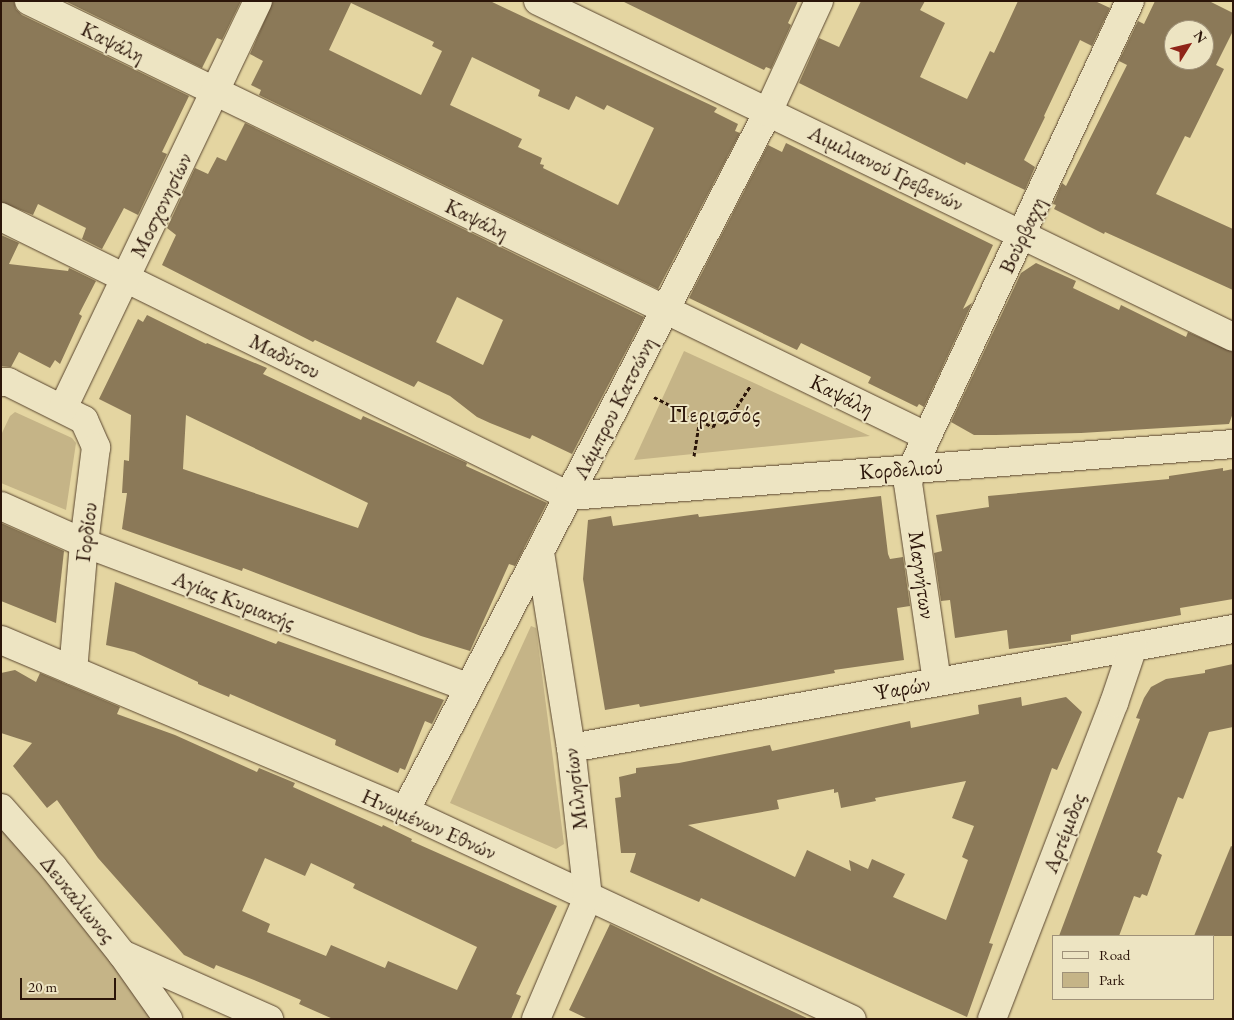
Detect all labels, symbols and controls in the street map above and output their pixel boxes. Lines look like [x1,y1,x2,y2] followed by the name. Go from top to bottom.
[77,15,149,69] street label: Καψάλη
[1164,20,1214,70] north arrow
[1190,27,1211,47] text: N
[804,119,968,217] street label: Αιμιλιανού Γρεβενών
[124,148,198,262] street label: Μοσχονησίων
[441,192,513,246] street label: Καψάλη
[993,192,1051,278] street label: Βούρβαχη
[245,328,325,384] street label: Μαδύτου
[567,332,661,484] street label: Λάμπρου Κατσώνη
[806,368,878,422] street label: Καψάλη
[668,400,762,428] district label: Περισσός
[858,453,944,485] street label: Κορδελιού
[69,501,103,563] street label: Γορδίου
[903,529,941,621] street label: Μαγνήτων
[169,565,299,635] street label: Αγίας Κυριακής
[872,670,932,706] street label: Ψαρών
[557,746,593,832] street label: Μιλησίων
[357,782,501,866] street label: Ηνωμένων Εθνών
[1037,789,1091,877] street label: Αρτέμιδος
[35,850,121,948] street label: Δευκαλίωνος
[1052,935,1214,1000] legend
[1099,945,1130,964] text: Road
[22,968,119,1000] scale bar
[1099,970,1125,989] text: Park
[28,977,57,996] text: 20 m

